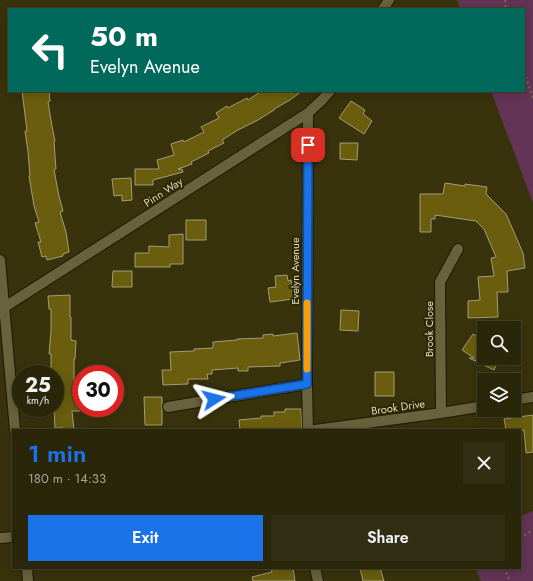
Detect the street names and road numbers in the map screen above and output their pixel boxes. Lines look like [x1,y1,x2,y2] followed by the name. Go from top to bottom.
[140,173,186,211] street label: Pinn Way
[287,237,303,305] street label: Evelyn Avenue
[421,301,437,357] street label: Brook Close
[370,395,426,419] street label: Brook Drive

